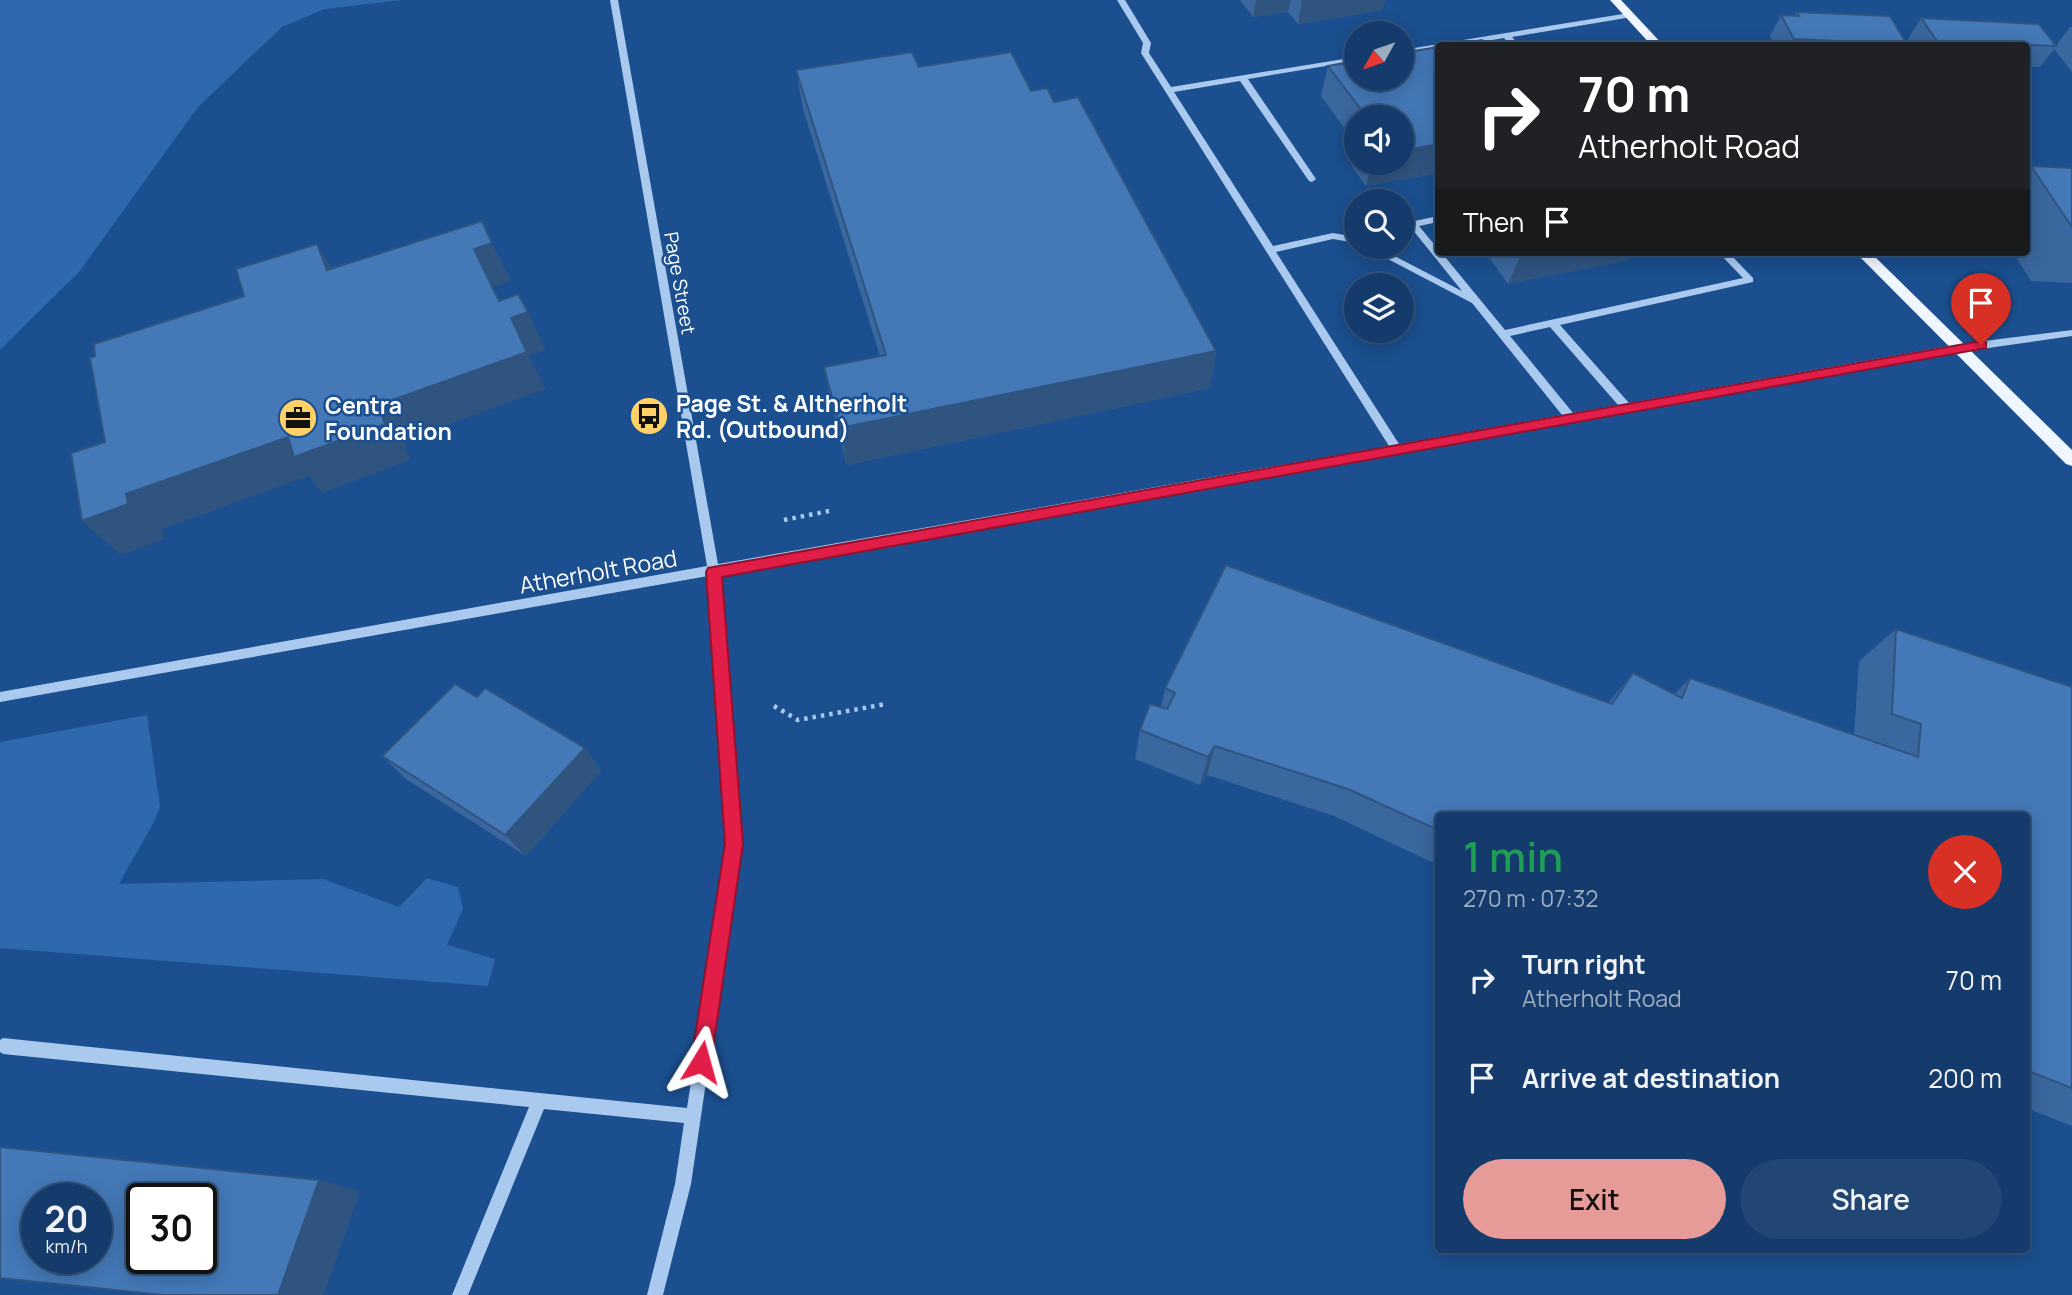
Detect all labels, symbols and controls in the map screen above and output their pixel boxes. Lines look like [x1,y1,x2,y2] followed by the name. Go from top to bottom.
[1344,21,1414,91] north arrow
[1344,21,1414,343] map controls
[1578,60,1690,127] text: 70 m
[1463,70,1554,161] icon: right
[1344,105,1414,175] button: sound
[1578,124,1800,168] text: Atherholt Road
[1344,189,1414,259] button: search
[1538,203,1576,241] icon: arrive
[1463,204,1524,240] text: Then
[658,230,702,336] street label: Page Street
[1344,273,1414,343] button: layers
[1951,273,2011,345] pin
[1962,284,2000,322] icon: arrive
[676,387,907,445] place label: Page St. & Altherholt Rd. (Outbound)
[325,389,452,447] place label: Centra Foundation
[628,395,670,437] bus stop icon: Page St. & Altherholt Rd. (Outbound)
[277,397,319,439] office icon: Centra Foundation
[517,541,679,601] street label: Atherholt Road
[1463,827,1563,885] text: 1 min
[1928,835,2002,909] button: close
[1463,882,1598,914] text: 270 m · 07:32
[1522,946,1646,982] text: Turn right
[1463,961,1501,999] icon: right
[1946,962,2002,998] text: 70 m
[1522,982,1682,1014] text: Atherholt Road
[664,1025,738,1099] position arrow
[1463,1059,1501,1097] icon: arrive
[1522,1060,1780,1096] text: Arrive at destination
[1928,1060,2002,1096] text: 200 m
[1463,1159,1726,1239] button: Exit
[1740,1159,2002,1239] button: Share
[126,1183,217,1274] speed limit sign: 30
[45,1195,88,1243] text: 20
[46,1234,87,1258] text: km/h

